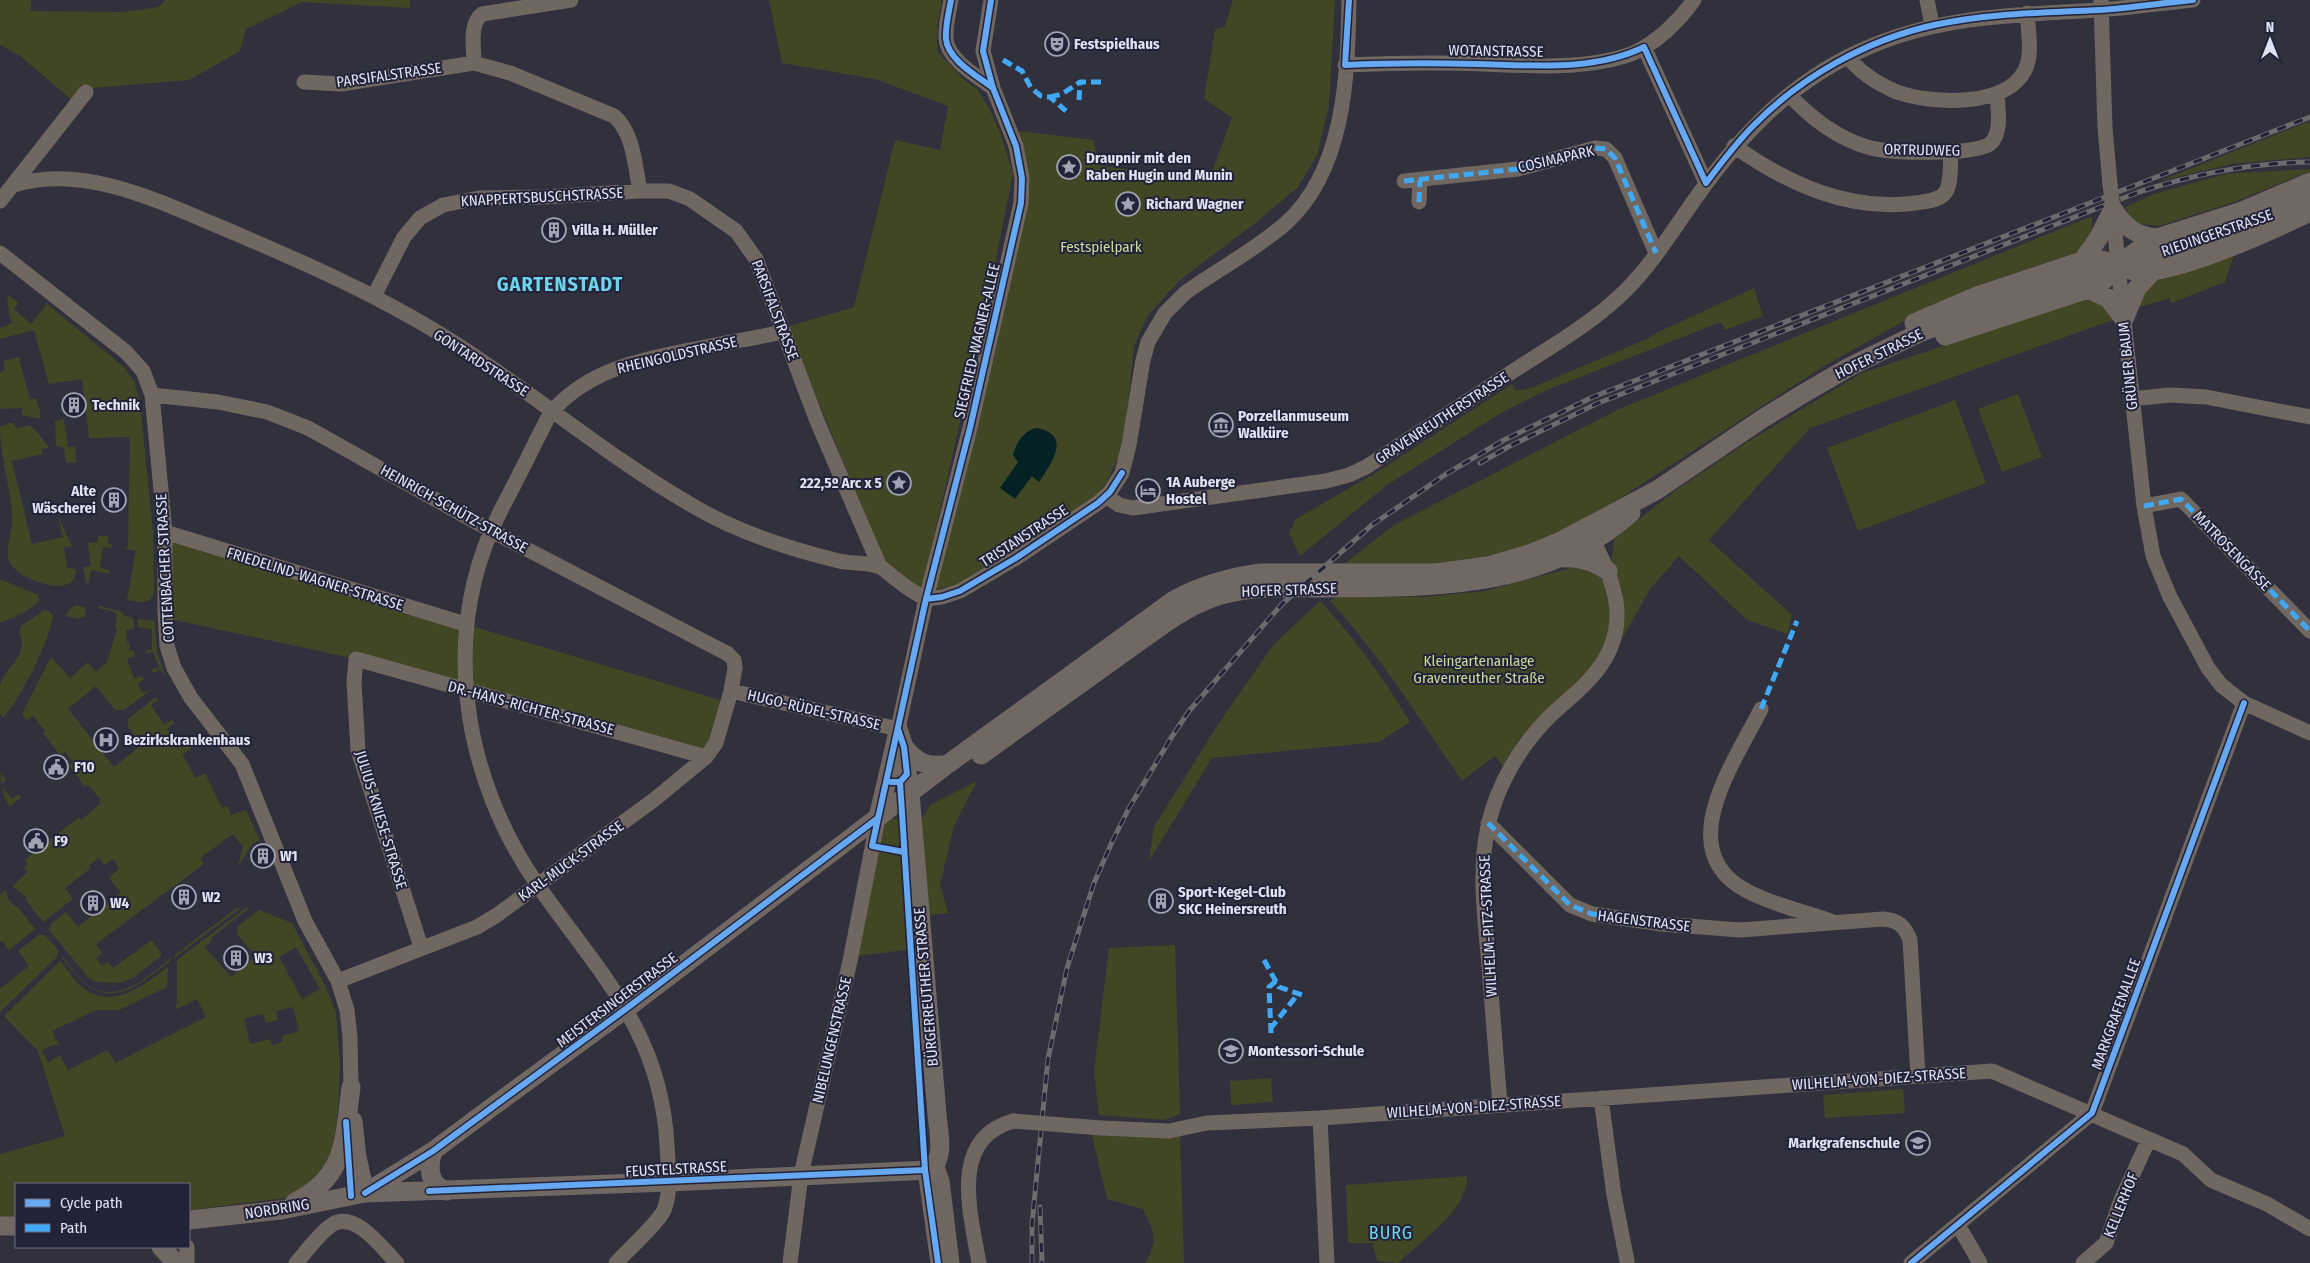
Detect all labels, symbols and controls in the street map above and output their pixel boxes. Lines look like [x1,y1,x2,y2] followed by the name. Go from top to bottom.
[2245,15,2295,65] north arrow
[2266,19,2274,36] text: N
[1044,31,1070,57] theatre icon: Festspielhaus
[1074,35,1160,53] place label: Festspielhaus
[1448,41,1544,61] street label: WOTANSTRASSE
[335,59,443,91] street label: PARSIFALSTRASSE
[1884,140,1960,160] street label: ORTRUDWEG
[1516,141,1596,177] street label: COSIMAPARK
[1086,149,1233,184] place label: Draupnir mit den Raben Hugin und Munin
[1056,154,1082,180] place icon: Draupnir mit den Raben Hugin und Munin
[460,184,624,210] street label: KNAPPERTSBUSCHSTRASSE
[1115,191,1141,217] place icon: Richard Wagner
[1146,195,1244,213] place label: Richard Wagner
[2159,206,2275,260] street label: RIEDINGERSTRASSE
[541,217,567,243] building icon: Villa H. Müller
[571,221,658,239] place label: Villa H. Müller
[1060,238,1142,256] park label: Festspielpark
[748,257,802,363] street label: PARSIFALSTRASSE
[950,262,1004,420] street label: SIEGFRIED-WAGNER-ALLEE
[497,272,623,296] district label: GARTENSTADT
[2114,321,2142,411] street label: GRÜNER BAUM
[1832,325,1926,383] street label: HOFER STRASSE
[430,326,532,400] street label: GONTARDSTRASSE
[615,332,739,378] street label: RHEINGOLDSTRASSE
[1372,368,1512,468] street label: GRAVENREUTHERSTRASSE
[61,392,87,418] building icon: Technik
[92,396,140,414] place label: Technik
[1238,407,1349,442] place label: Porzellanmuseum Walküre
[1208,412,1234,438] museum icon: Porzellanmuseum Walküre
[377,461,531,557] street label: HEINRICH-SCHÜTZ-STRASSE
[886,470,912,496] place icon: 222,5º Arc x 5
[1166,473,1236,508] place label: 1A Auberge Hostel
[799,474,882,492] place label: 222,5º Arc x 5
[1135,478,1161,504] hotel icon: 1A Auberge Hostel
[32,482,96,517] place label: Alte Wäscherei
[101,487,127,513] building icon: Alte Wäscherei
[152,493,178,643] street label: COTTENBACHER STRASSE
[977,501,1071,571] street label: TRISTANSTRASSE
[2189,507,2275,595] street label: MATROSENGASSE
[225,544,405,614] street label: FRIEDELIND-WAGNER-STRASSE
[1241,579,1337,601] street label: HOFER STRASSE
[1413,652,1545,687] park label: Kleingartenanlage Gravenreuther Straße
[446,677,616,739] street label: DR.-HANS-RICHTER-STRASSE
[746,686,882,734] street label: HUGO-RÜDEL-STRASSE
[93,727,119,753] hospital icon: Bezirkskrankenhaus
[124,731,251,749] place label: Bezirkskrankenhaus
[351,749,411,891] street label: JULIUS-KNIESE-STRASSE
[43,754,69,780] public building icon: F10
[74,758,95,776] place label: F10
[515,817,627,905] street label: KARL-MUCK-STRASSE
[23,828,49,854] public building icon: F9
[54,832,68,850] place label: F9
[250,843,276,869] building icon: W1
[280,847,298,865] place label: W1
[1475,855,1501,997] street label: WILHELM-PITZ-STRASSE
[1178,883,1287,918] place label: Sport-Kegel-Club SKC Heinersreuth
[171,884,197,910] building icon: W2
[202,888,221,906] place label: W2
[1148,888,1174,914] building icon: Sport-Kegel-Club SKC Heinersreuth
[80,890,106,916] building icon: W4
[110,894,129,912] place label: W4
[1597,906,1691,936] street label: HAGENSTRASSE
[910,907,942,1067] street label: BÜRGERREUTHER STRASSE
[223,945,249,971] building icon: W3
[254,949,273,967] place label: W3
[553,949,681,1051] street label: MEISTERSINGERSTRASSE
[2088,956,2144,1072] street label: MARKGRAFENALLEE
[809,975,855,1105] street label: NIBELUNGENSTRASSE
[1218,1038,1244,1064] school or university icon: Montessori-Schule
[1248,1042,1365,1060] place label: Montessori-Schule
[1791,1064,1967,1094] street label: WILHELM-VON-DIEZ-STRASSE
[1386,1092,1562,1122] street label: WILHELM-VON-DIEZ-STRASSE
[1905,1130,1931,1156] school or university icon: Markgrafenschule
[1788,1134,1900,1152] place label: Markgrafenschule
[625,1157,727,1181] street label: FEUSTELSTRASSE
[2100,1169,2142,1240] street label: KELLERHOF
[15,1183,190,1248] legend
[60,1194,123,1212] text: Cycle path
[243,1195,311,1223] street label: NORDRING
[60,1219,87,1237] text: Path
[1369,1222,1413,1244] district label: BURG

